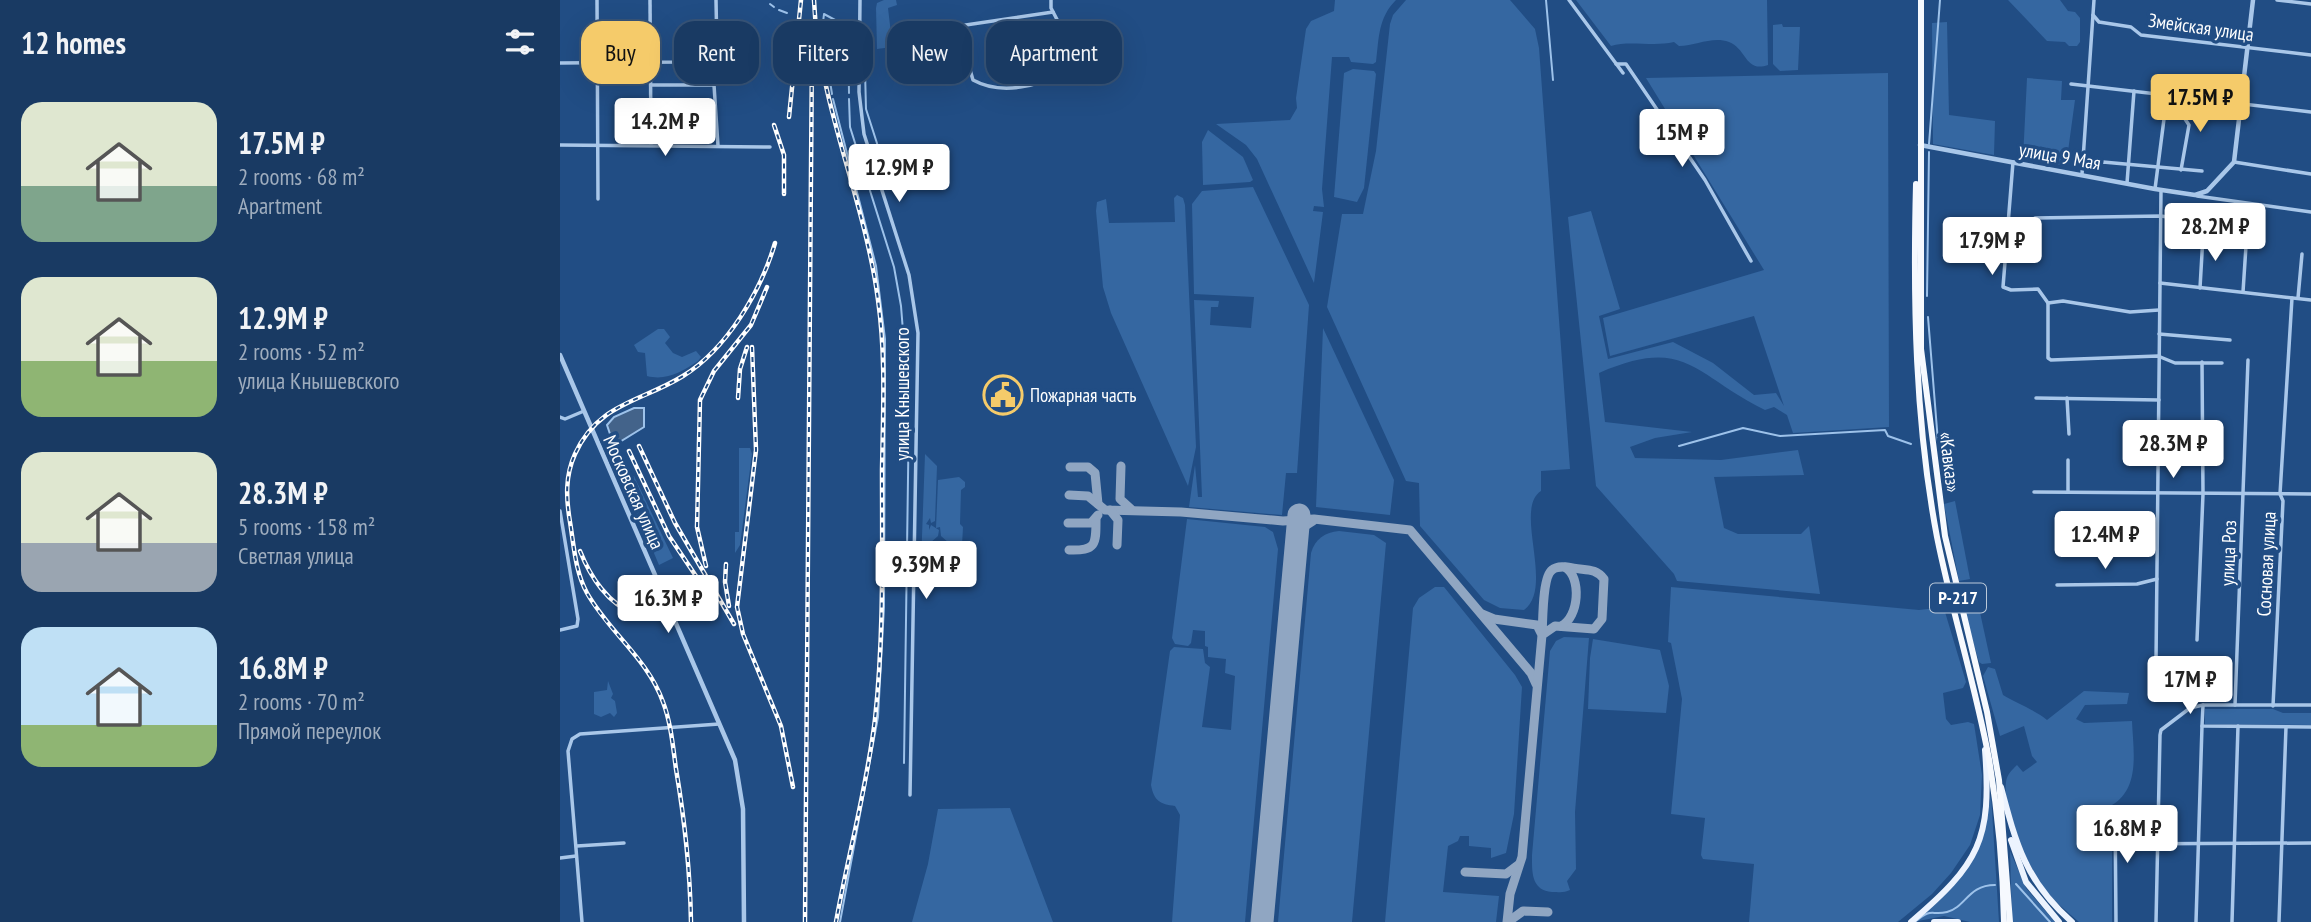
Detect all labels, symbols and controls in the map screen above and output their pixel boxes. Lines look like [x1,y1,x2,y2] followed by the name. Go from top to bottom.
[2147,8,2255,46] street label: Змейская улица
[581,21,660,84] chip: Buy
[674,21,759,84] chip: Rent
[773,21,873,84] chip: Filters
[887,21,972,84] chip: New
[986,21,1122,84] chip: Apartment
[21,23,126,62] text: 12 homes
[501,23,539,61] icon: filters
[2135,74,2265,134] pin: 17.5M ₽
[2167,82,2233,111] text: 17.5M ₽
[600,99,730,158] pin: 14.2M ₽
[631,106,699,135] text: 14.2M ₽
[1633,110,1731,169] pin: 15M ₽
[1656,117,1708,146] text: 15M ₽
[238,123,325,162] text: 17.5M ₽
[77,130,161,214] icon: home
[2017,137,2103,175] street label: улица 9 Мая
[834,144,964,204] pin: 12.9M ₽
[865,152,933,181] text: 12.9M ₽
[238,162,365,191] text: 2 rooms · 68 m²
[238,191,322,220] text: Apartment
[2150,204,2280,263] pin: 28.2M ₽
[2181,211,2249,240] text: 28.2M ₽
[1927,218,2057,277] pin: 17.9M ₽
[1959,225,2025,254] text: 17.9M ₽
[238,298,328,337] text: 12.9M ₽
[77,305,161,389] icon: home
[890,327,914,461] street label: улица Кнышевского
[238,337,365,366] text: 2 rooms · 52 m²
[238,366,399,395] text: улица Кнышевского
[982,374,1024,416] public building icon: Пожарная часть
[1030,383,1136,407] place label: Пожарная часть
[2108,420,2238,480] pin: 28.3M ₽
[2139,428,2207,457] text: 28.3M ₽
[1934,430,1966,494] street label: «Кавказ»
[598,431,670,553] street label: Московская улица
[238,473,328,512] text: 28.3M ₽
[77,480,161,564] icon: home
[2251,511,2281,617] street label: Сосновая улица
[238,512,375,541] text: 5 rooms · 158 m²
[2040,512,2170,571] pin: 12.4M ₽
[2071,519,2139,548] text: 12.4M ₽
[2215,520,2241,586] street label: улица Роз
[238,541,354,570] text: Светлая улица
[861,542,991,601] pin: 9.39M ₽
[892,549,960,578] text: 9.39M ₽
[603,576,733,635] pin: 16.3M ₽
[634,583,702,612] text: 16.3M ₽
[1930,584,1986,612] road number: Р-217
[238,648,328,687] text: 16.8M ₽
[77,655,161,739] icon: home
[2141,656,2239,716] pin: 17M ₽
[2164,664,2216,693] text: 17M ₽
[238,687,365,716] text: 2 rooms · 70 m²
[238,716,381,745] text: Прямой переулок
[2062,806,2192,865] pin: 16.8M ₽
[2093,813,2161,842] text: 16.8M ₽

